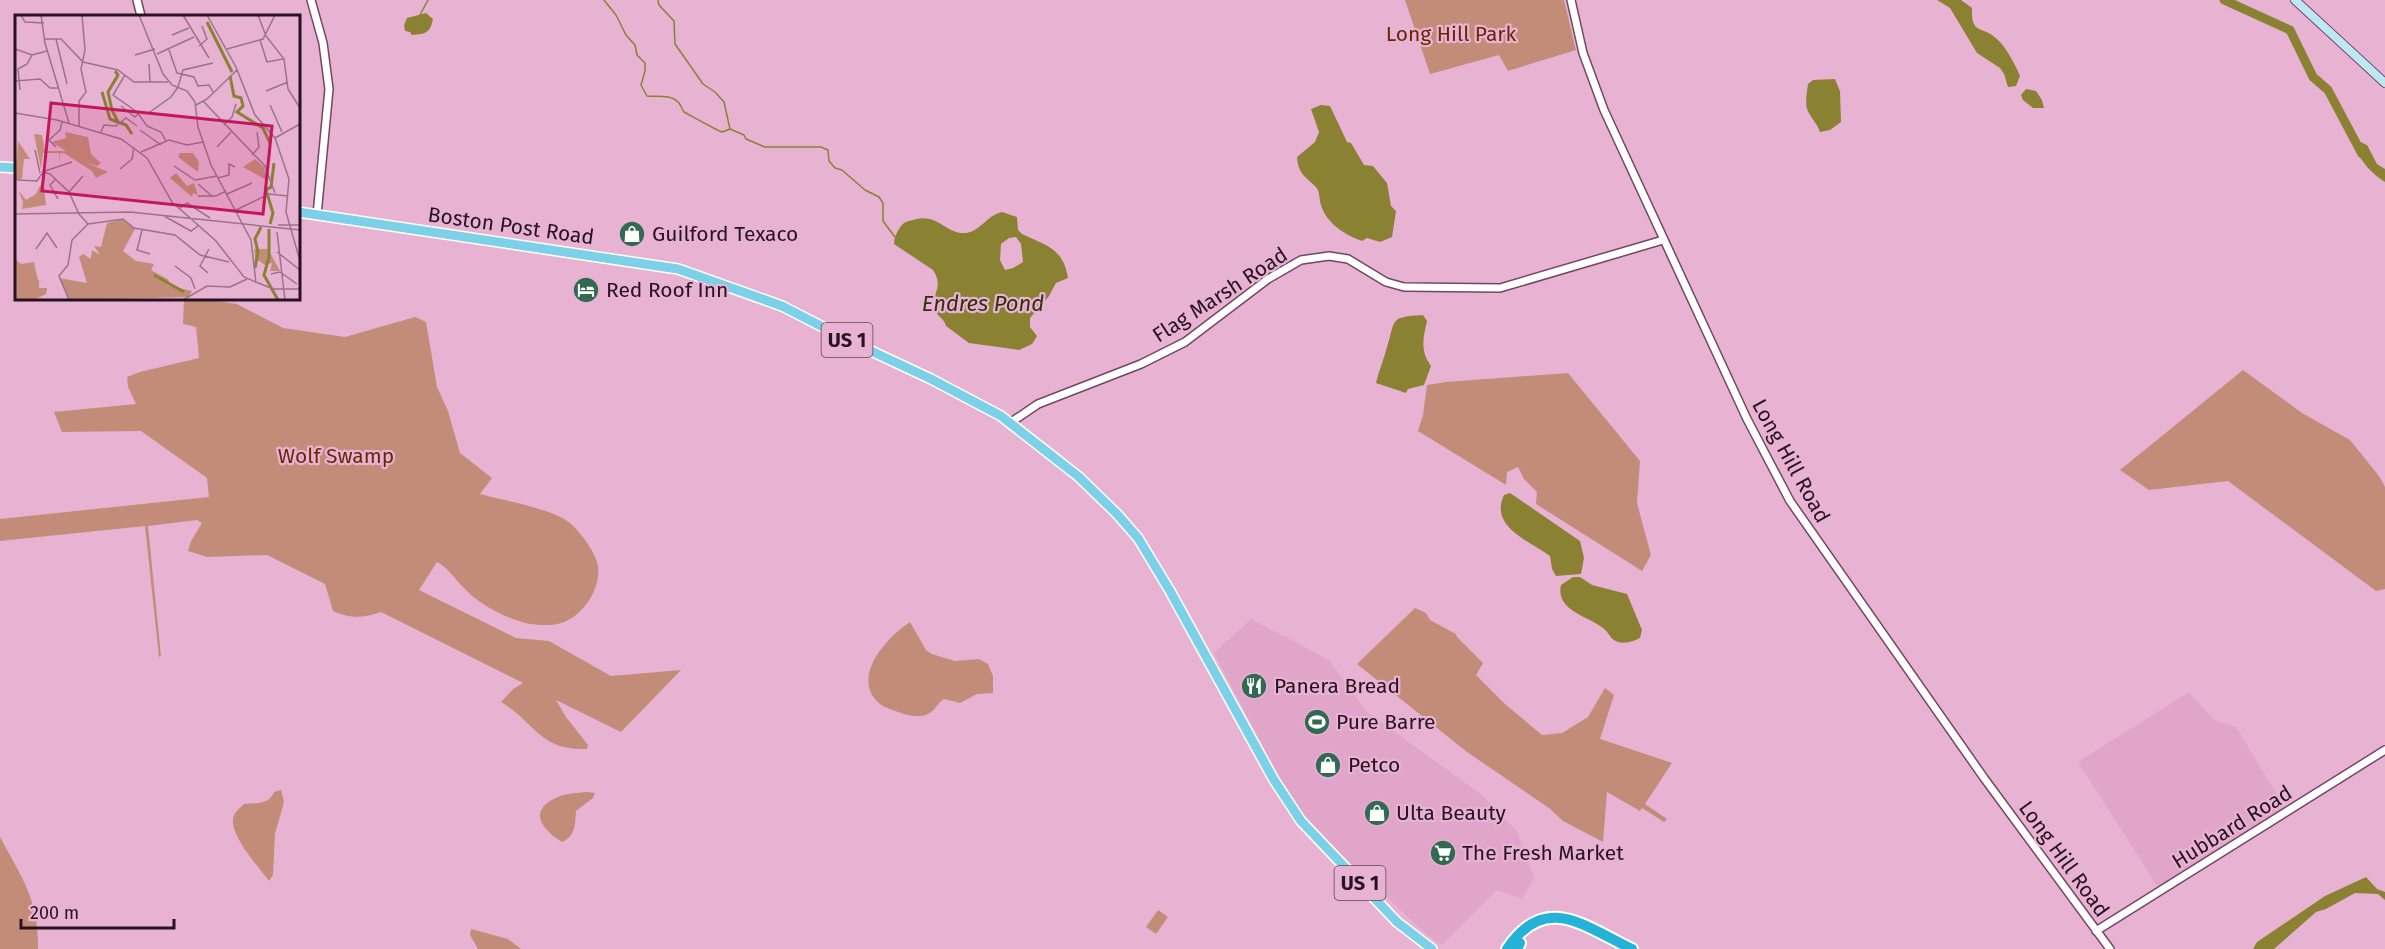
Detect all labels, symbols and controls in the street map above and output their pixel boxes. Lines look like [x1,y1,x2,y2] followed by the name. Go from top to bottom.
[15,15,300,300] inset map
[1386,21,1516,47] park label: Long Hill Park
[426,201,596,251] street label: Boston Post Road
[617,219,647,249] shop icon: Guilford Texaco
[652,221,798,247] place label: Guilford Texaco
[1148,242,1292,348] street label: Flag Marsh Road
[571,275,601,305] hotel icon: Red Roof Inn
[606,277,728,303] place label: Red Roof Inn
[922,290,1044,317] water label: Endres Pond
[822,323,872,357] road number: US 1
[1746,395,1836,527] street label: Long Hill Road
[278,443,394,469] park label: Wolf Swamp
[1239,671,1269,701] restaurant icon: Panera Bread
[1274,673,1400,699] place label: Panera Bread
[1302,707,1332,737] sports icon: Pure Barre
[1336,709,1436,735] place label: Pure Barre
[1313,750,1343,780] shop icon: Petco
[1348,752,1400,778] place label: Petco
[2167,780,2297,874] street label: Hubbard Road
[2013,796,2115,922] street label: Long Hill Road
[1362,798,1392,828] shop icon: Ulta Beauty
[1396,800,1507,826] place label: Ulta Beauty
[1428,838,1458,868] supermarket icon: The Fresh Market
[1462,840,1624,866] place label: The Fresh Market
[1334,866,1386,900] road number: US 1
[21,892,174,930] scale bar
[30,902,79,924] text: 200 m

